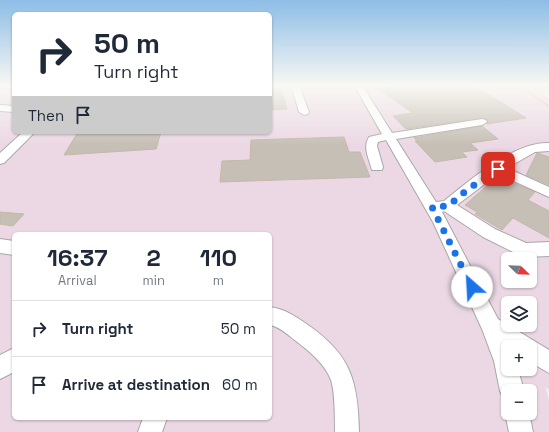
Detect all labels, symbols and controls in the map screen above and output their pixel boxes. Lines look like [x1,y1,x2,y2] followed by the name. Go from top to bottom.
[94,25,160,61] text: 50 m
[28,28,80,80] icon: right
[94,60,178,83] text: Turn right
[72,104,94,126] icon: arrive
[28,106,64,125] text: Then
[481,152,515,186] pin
[487,158,509,180] icon: arrive
[47,242,108,273] text: 16:37
[147,242,161,273] text: 2
[200,242,237,273] text: 110
[501,252,537,288] north arrow
[501,252,537,420] map controls
[451,266,493,308] position arrow
[58,272,97,289] text: Arrival
[143,272,165,289] text: min
[213,272,224,289] text: m
[501,296,537,332] button: layers
[28,318,50,340] icon: right
[62,319,133,338] text: Turn right
[221,319,256,338] text: 50 m
[501,340,537,376] button: +
[28,374,50,396] icon: arrive
[62,375,210,394] text: Arrive at destination
[222,375,258,394] text: 60 m
[501,384,537,420] button: −

